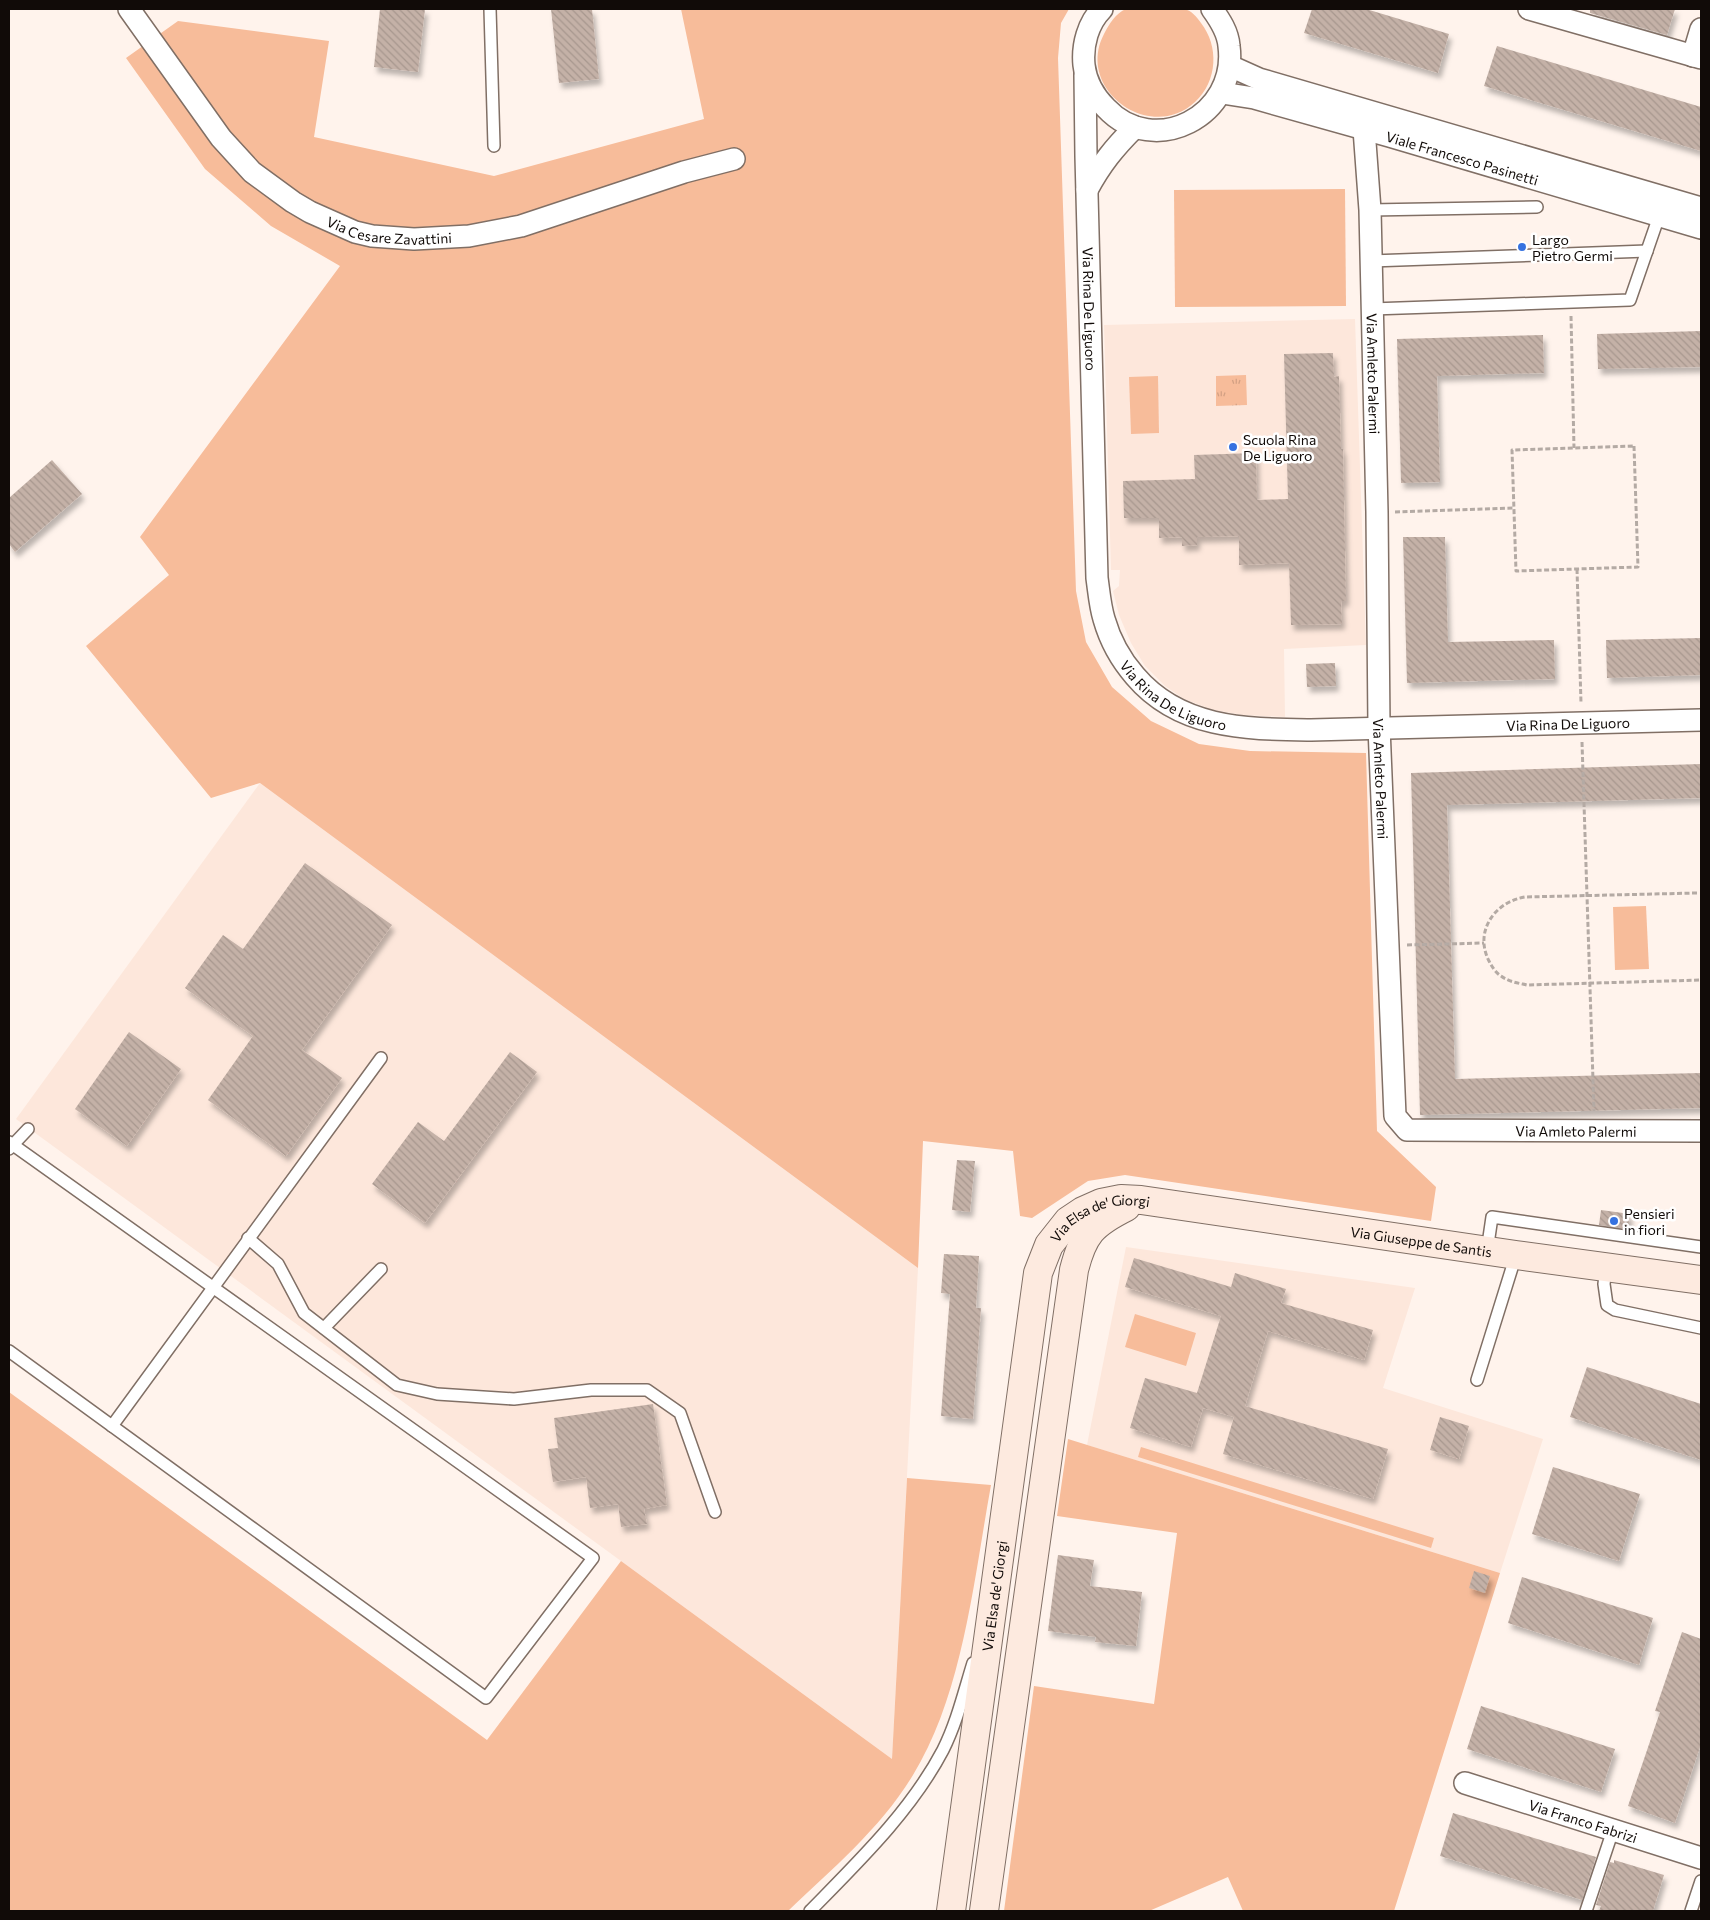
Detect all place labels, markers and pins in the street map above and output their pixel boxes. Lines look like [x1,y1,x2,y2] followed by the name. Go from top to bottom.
[1532,231,1613,264] place label: Largo Pietro Germi
[1516,241,1528,253] marker: Largo Pietro Germi
[1243,431,1316,464] place label: Scuola Rina De Liguoro
[1227,441,1239,453] marker: Scuola Rina De Liguoro
[1624,1205,1675,1238] place label: Pensieri in fiori
[1608,1215,1620,1227] marker: Pensieri in fiori

